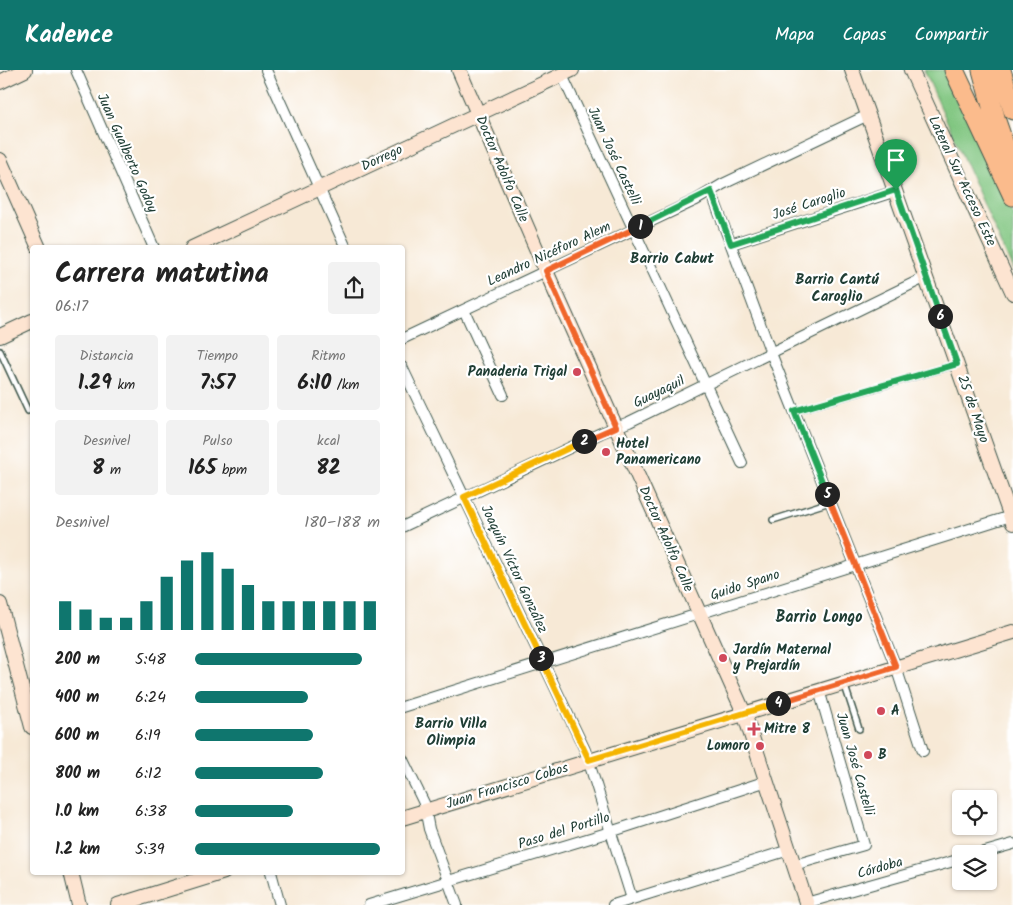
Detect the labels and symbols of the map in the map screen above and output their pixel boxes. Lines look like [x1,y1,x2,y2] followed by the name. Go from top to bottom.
[91,90,163,217] street label: Juan Gualberto Godoy
[582,103,647,209] street label: Juan José Castelli
[470,112,535,227] street label: Doctor Adolfo Calle
[922,112,1002,250] street label: Lateral Sur Acceso Este
[357,139,407,177] street label: Dorrego
[875,139,917,190] pin
[769,182,849,226] street label: José Caroglio
[628,214,652,238] pin: 1
[483,216,615,292] street label: Leandro Nicéforo Alem
[630,247,714,271] district label: Barrio Cabut
[795,268,880,309] district label: Barrio Cantú Caroglio
[928,304,952,328] pin: 6
[468,361,567,383] place label: Panaderia Trigal
[571,366,583,378] marker: Panaderia Trigal
[629,370,689,414] street label: Guayaquil
[951,372,995,446] street label: 25 de Mayo
[572,428,596,454] pin: 2
[616,433,701,471] place label: Hotel Panamericano
[600,446,612,458] marker: Hotel Panamericano
[633,482,700,596] street label: Doctor Adolfo Calle
[814,482,840,506] pin: 5
[475,501,553,637] street label: Joaquín Víctor González
[707,563,783,607] street label: Guido Spano
[775,605,863,630] district label: Barrio Longo
[732,639,831,677] place label: Jardín Maternal y Prejardín
[528,646,554,670] pin: 3
[717,652,729,664] marker: Jardín Maternal y Prejardín
[766,690,790,716] pin: 4
[891,700,900,722] place label: A
[875,705,887,717] marker: A
[830,710,880,819] street label: Juan José Castelli
[415,712,487,753] district label: Barrio Villa Olimpia
[764,718,811,740] place label: Mitre 8
[748,723,760,735] marker: Mitre 8
[707,735,751,757] place label: Lomoro
[754,740,766,752] marker: Lomoro
[878,744,887,766] place label: B
[862,749,874,761] marker: B
[443,757,571,815] street label: Juan Francisco Cobos
[515,807,613,855] street label: Paso del Portillo
[855,851,905,885] street label: Córdoba

